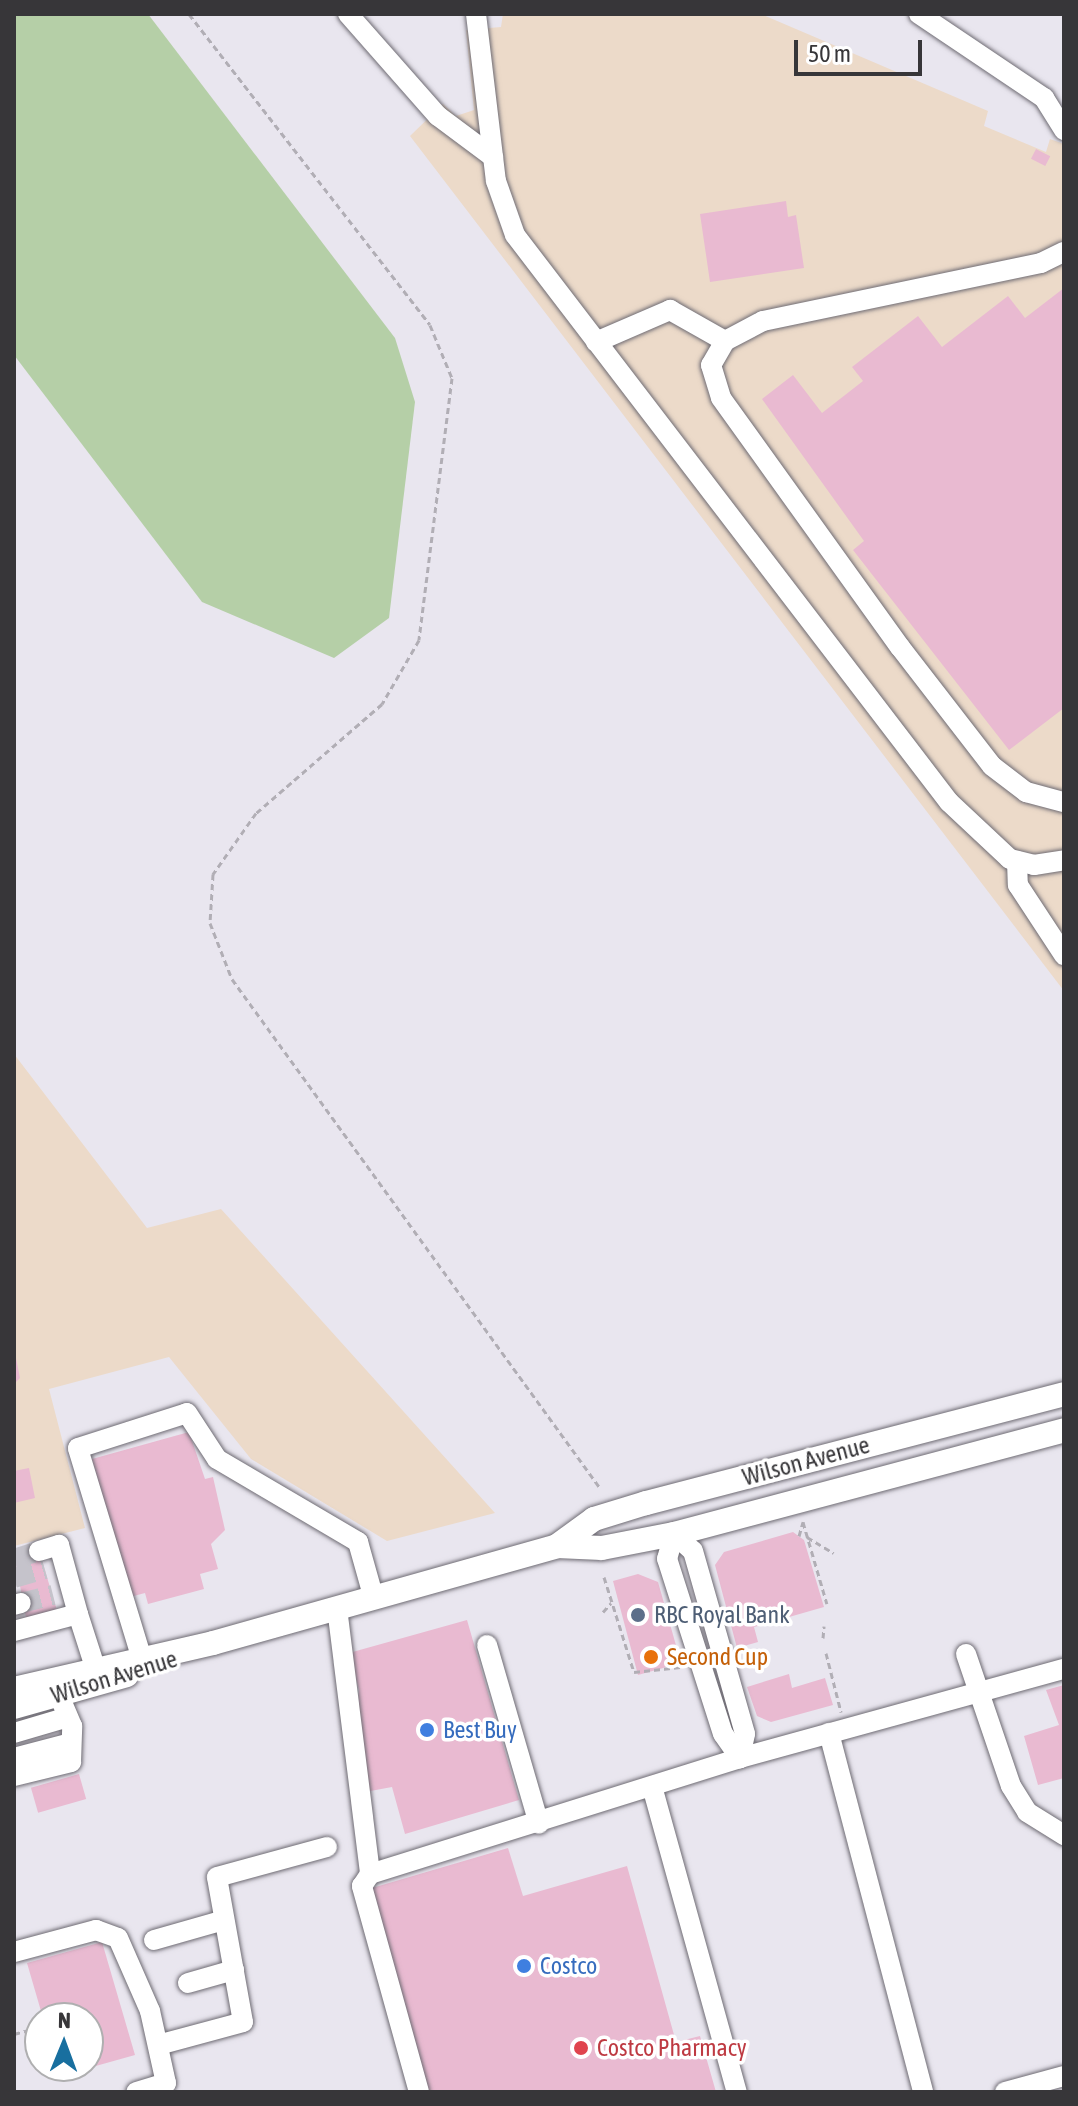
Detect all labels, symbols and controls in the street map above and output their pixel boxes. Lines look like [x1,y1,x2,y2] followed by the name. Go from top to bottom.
[798,24,926,74] scale bar
[808,40,851,67] text: 50 m
[739,1430,873,1492] street label: Wilson Avenue
[654,1601,790,1629] place label: RBC Royal Bank
[629,1606,647,1624] marker: RBC Royal Bank
[667,1643,768,1671] place label: Second Cup
[47,1644,181,1710] street label: Wilson Avenue
[642,1648,660,1666] marker: Second Cup
[443,1716,517,1744] place label: Best Buy
[418,1721,436,1739] marker: Best Buy
[540,1952,597,1980] place label: Costco
[515,1957,533,1975] marker: Costco
[24,2002,104,2082] north arrow
[58,2007,71,2033] text: N
[597,2034,747,2062] place label: Costco Pharmacy
[572,2039,590,2057] marker: Costco Pharmacy

